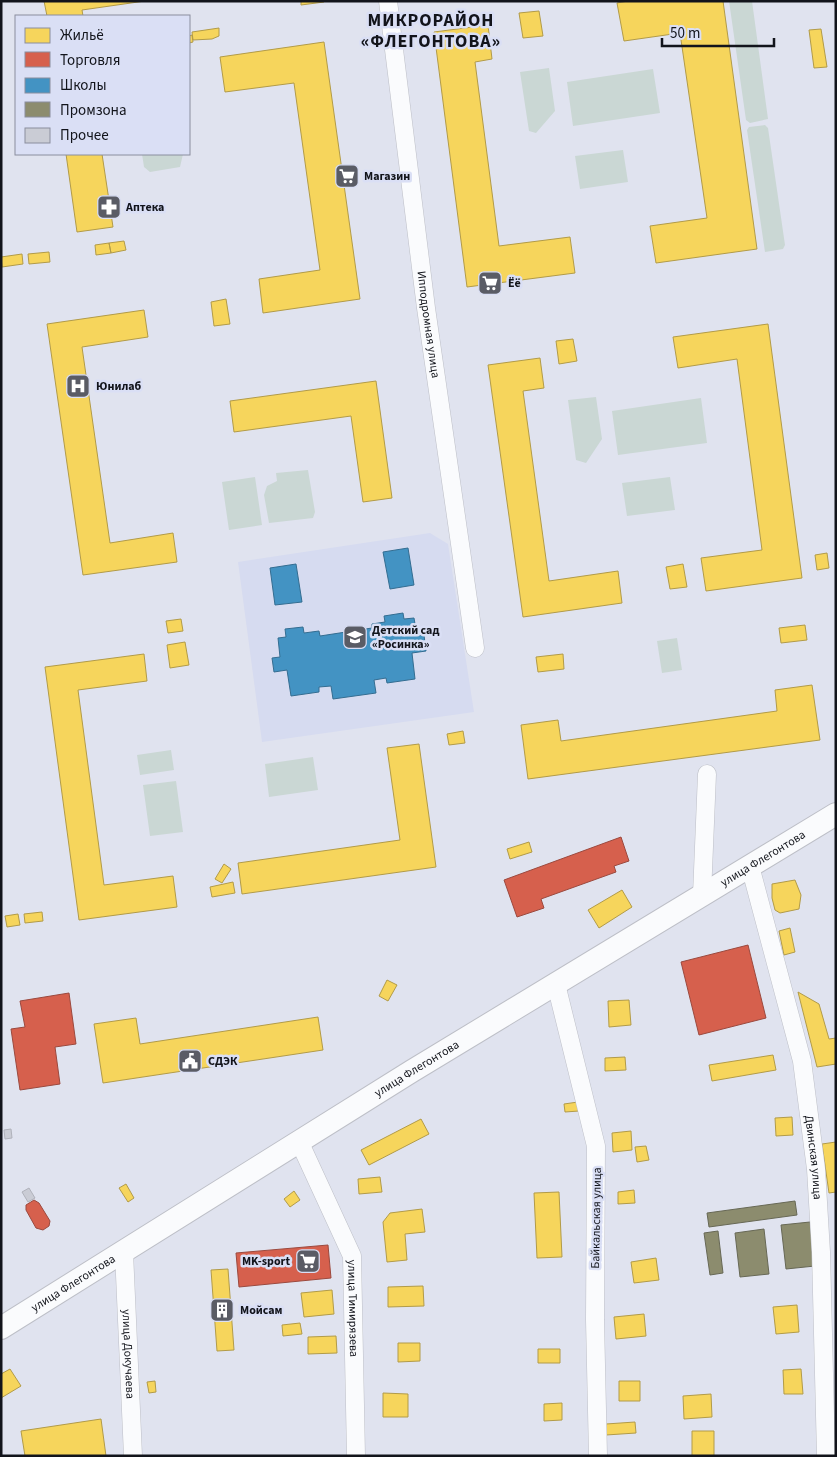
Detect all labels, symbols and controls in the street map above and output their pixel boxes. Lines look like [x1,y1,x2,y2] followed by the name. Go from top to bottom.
[361,8,501,54] district label: МИКРОРАЙОН «ФЛЕГОНТОВА»
[15,15,190,155] legend
[662,15,774,47] scale bar
[670,23,700,44] text: 50 m
[60,25,104,46] text: Жильё
[60,50,120,71] text: Торговля
[60,75,107,96] text: Школы
[60,100,127,121] text: Промзона
[60,125,109,146] text: Прочее
[334,163,360,189] supermarket icon: Магазин
[364,168,410,185] place label: Магазин
[96,194,122,220] pharmacy icon: Аптека
[125,199,164,216] place label: Аптека
[412,270,444,379] street label: Ипподромная улица
[477,270,503,296] supermarket icon: Ёё
[508,275,521,292] place label: Ёё
[65,373,91,399] hospital icon: Юнилаб
[96,378,142,395] place label: Юнилаб
[372,622,439,653] place label: Детский сад «Росинка»
[342,624,368,650] school or university icon: Детский сад «Росинка»
[717,826,809,891] street label: улица Флегонтова
[371,1036,462,1101] street label: улица Флегонтова
[177,1048,203,1074] public building icon: СДЭК
[208,1053,238,1070] place label: СДЭК
[800,1114,826,1200] street label: Двинская улица
[587,1167,606,1269] street label: Байкальская улица
[295,1248,321,1274] supermarket icon: MK-sport
[28,1251,119,1316] street label: улица Флегонтова
[242,1253,290,1270] place label: MK-sport
[343,1260,362,1357] street label: улица Тимирязева
[209,1297,235,1323] building icon: Мойсам
[240,1302,283,1319] place label: Мойсам
[118,1309,138,1399] street label: улица Докучаева

